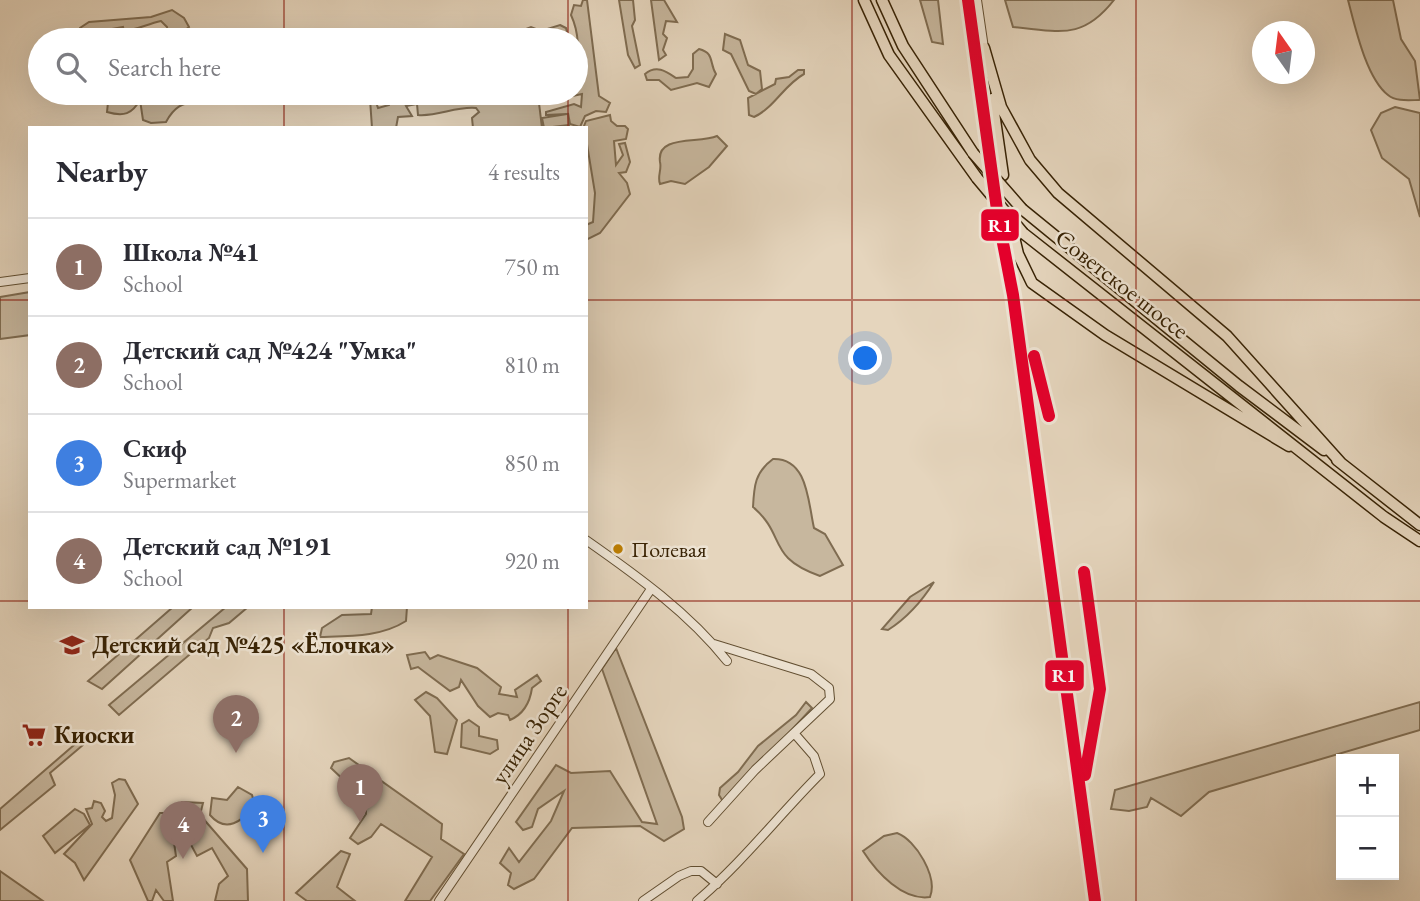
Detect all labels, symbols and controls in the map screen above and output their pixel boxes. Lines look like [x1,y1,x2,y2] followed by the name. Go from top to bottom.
[1252,21,1315,84] north arrow
[28,28,588,105] search box
[52,48,90,86] icon: search
[108,50,221,84] text: Search here
[56,152,148,191] text: Nearby
[488,157,560,187] text: 4 results
[980,208,1020,242] line badge: R1
[988,213,1012,238] text: R1
[1049,222,1195,345] street label: Советское шоссе
[123,235,259,269] text: Школа №41
[73,252,85,282] text: 1
[504,252,560,282] text: 750 m
[123,269,183,299] text: School
[123,333,417,367] text: Детский сад №424 "Умка"
[848,341,882,375] your location
[73,350,85,380] text: 2
[504,350,560,380] text: 810 m
[123,367,183,397] text: School
[123,431,187,465] text: Скиф
[73,448,85,478] text: 3
[504,448,560,478] text: 850 m
[123,465,236,495] text: Supermarket
[123,529,332,563] text: Детский сад №191
[631,535,707,564] place label: Полевая
[611,542,625,556] marker: Полевая
[73,546,85,576] text: 4
[504,546,560,576] text: 920 m
[123,563,183,593] text: School
[92,629,395,660] place label: Детский сад №425 «Ёлочка»
[58,631,86,659] school or university icon: Детский сад №425 «Ёлочка»
[1044,659,1085,692] line badge: R1
[1052,663,1076,688] text: R1
[484,677,574,790] street label: улица Зорге
[213,695,259,753] pin: 2
[54,719,134,750] place label: Киоски
[20,721,48,749] supermarket icon: Киоски
[1336,754,1399,880] map controls
[1336,754,1399,817] button: +
[337,764,383,822] pin: 1
[240,795,286,853] pin: 3
[160,801,206,859] pin: 4
[1336,817,1399,880] button: −

